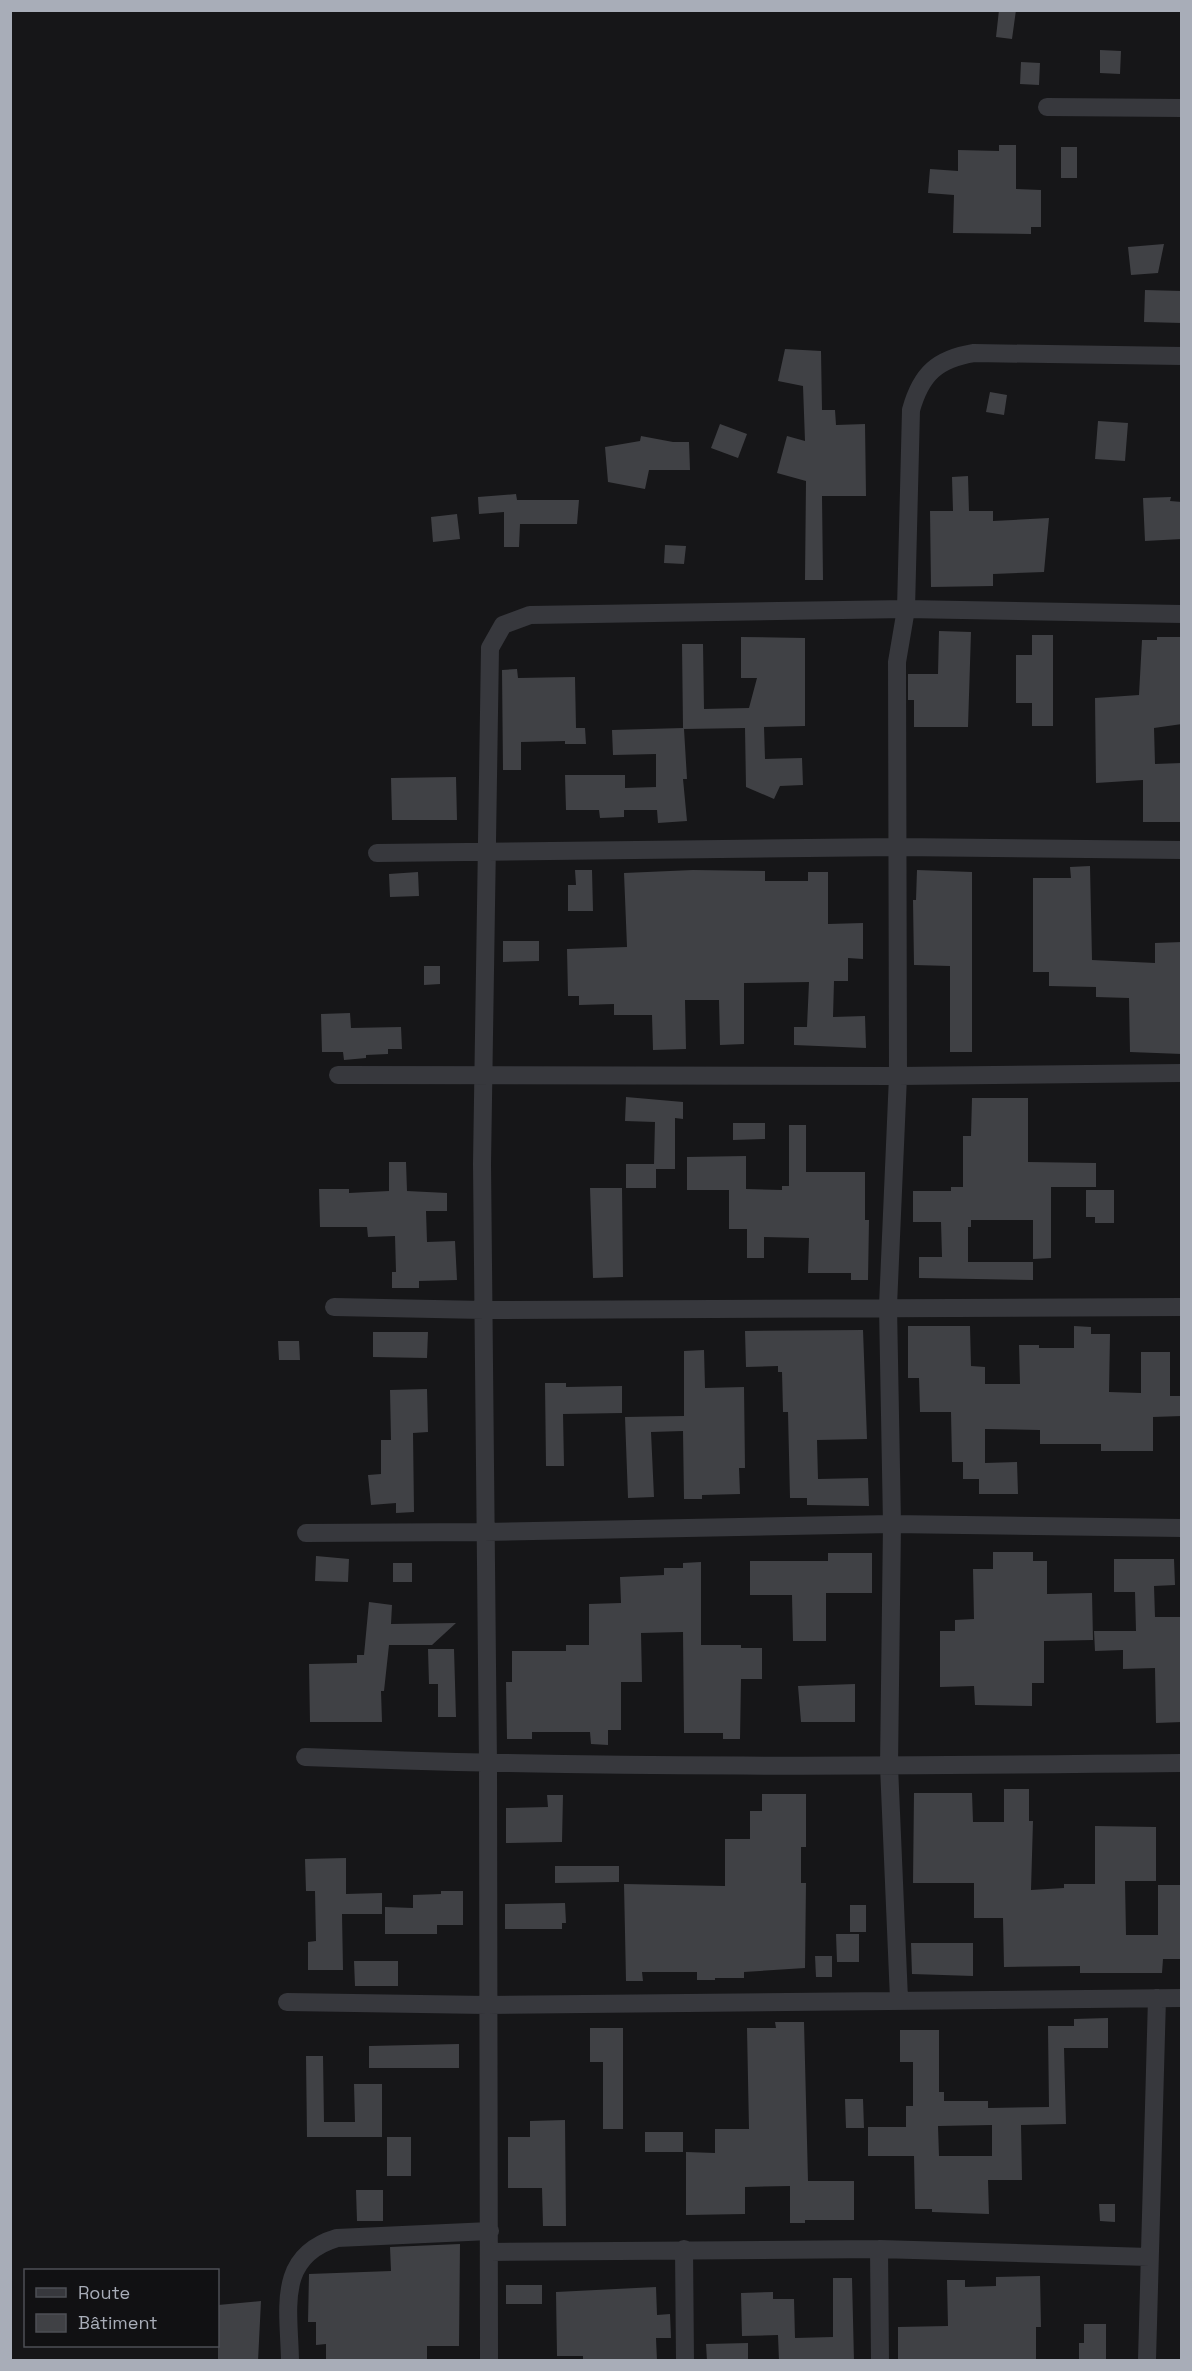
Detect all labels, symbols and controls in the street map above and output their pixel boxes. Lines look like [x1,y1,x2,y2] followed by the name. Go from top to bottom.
[24,2269,219,2347] legend
[78,2281,130,2304] text: Route
[78,2311,158,2334] text: Bâtiment

